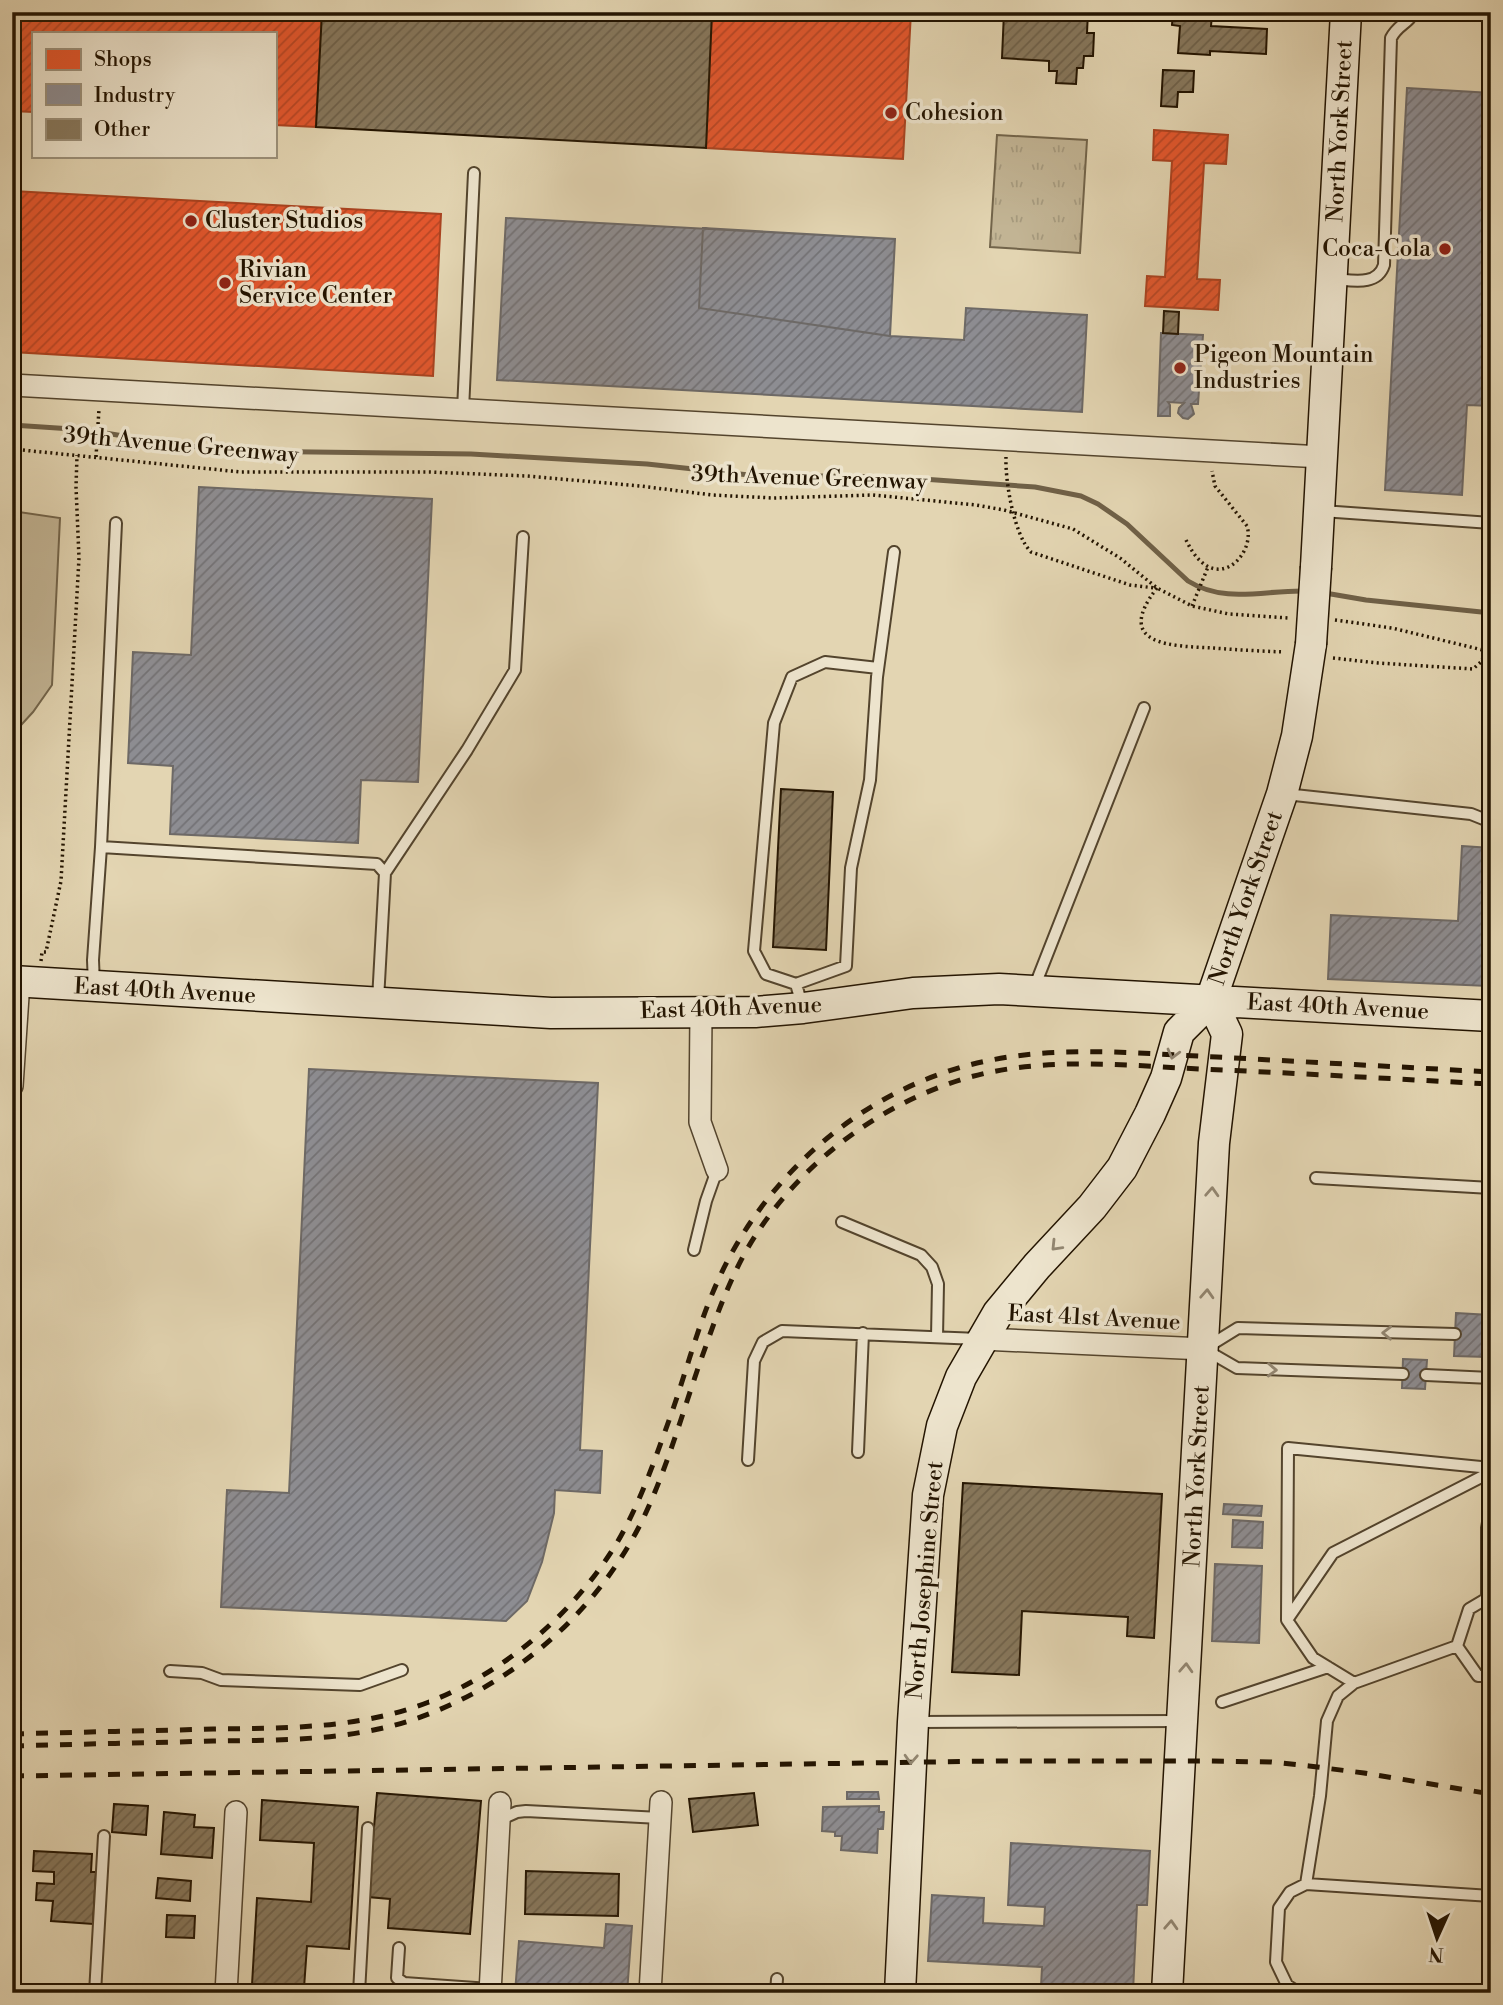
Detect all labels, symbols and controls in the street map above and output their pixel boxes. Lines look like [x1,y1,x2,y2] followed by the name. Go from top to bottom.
[32,32,276,158] legend
[1321,39,1359,223] street label: North York Street
[94,47,152,73] text: Shops
[94,83,176,109] text: Industry
[905,99,1004,127] place label: Cohesion
[883,105,899,121] marker: Cohesion
[94,117,150,143] text: Other
[205,207,363,235] place label: Cluster Studios
[183,213,199,229] marker: Cluster Studios
[1322,235,1431,263] place label: Coca-Cola
[1437,241,1453,257] marker: Coca-Cola
[239,256,392,310] place label: Rivian Service Center
[217,275,233,291] marker: Rivian Service Center
[1194,341,1374,395] place label: Pigeon Mountain Industries
[1172,360,1188,376] marker: Pigeon Mountain Industries
[62,421,301,469] street label: 39th Avenue Greenway
[690,460,928,496] street label: 39th Avenue Greenway
[1203,807,1289,989] street label: North York Street
[73,972,257,1010] street label: East 40th Avenue
[1246,988,1430,1026] street label: East 40th Avenue
[639,991,823,1025] street label: East 40th Avenue
[1167,1048,1181,1060] one-way arrow
[1204,1186,1219,1197] one-way arrow
[1052,1238,1064,1250] one-way arrow
[1199,1288,1214,1299] one-way arrow
[1007,1299,1181,1337] street label: East 41st Avenue
[1381,1325,1392,1340] one-way arrow
[1267,1362,1278,1377] one-way arrow
[1178,1384,1216,1568] street label: North York Street
[901,1460,949,1700] street label: North Josephine Street
[1179,1662,1194,1673] one-way arrow
[903,1754,918,1765] one-way arrow
[1402,1904,1472,1974] north arrow
[1163,1919,1178,1930] one-way arrow
[1428,1942,1444,1966] text: N

